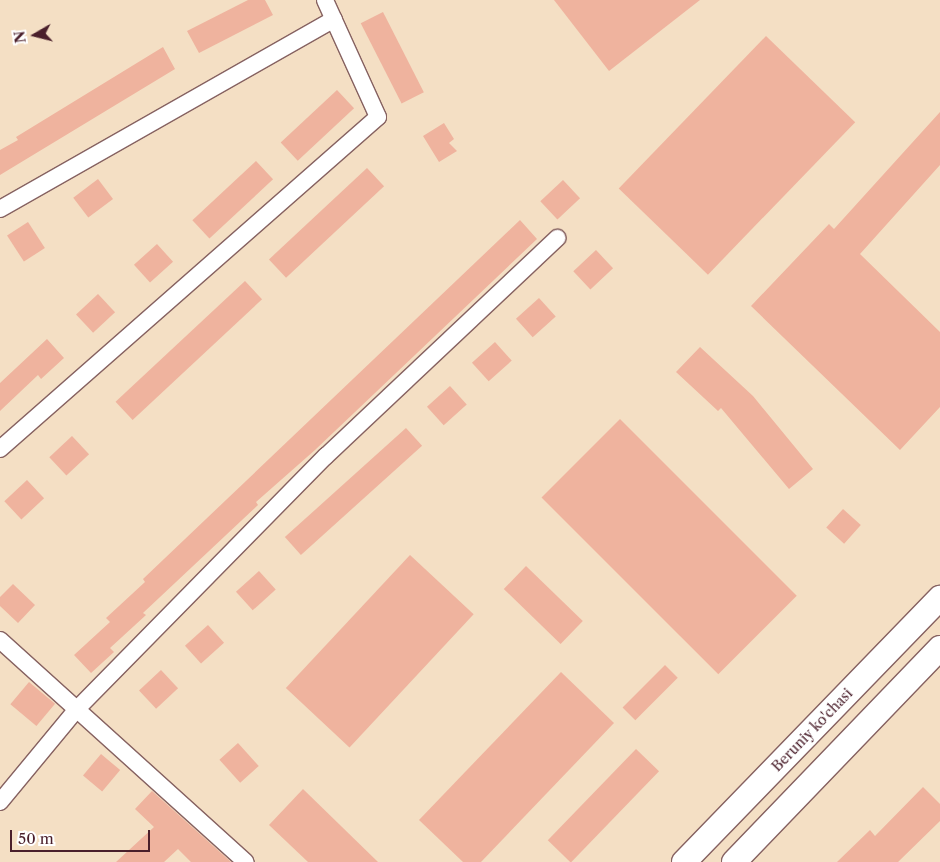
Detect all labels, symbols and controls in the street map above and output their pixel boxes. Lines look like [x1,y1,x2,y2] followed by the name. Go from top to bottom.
[10,10,60,60] north arrow
[10,30,30,44] text: N
[768,685,856,775] street label: Beruniy ko'chasi
[12,820,152,852] scale bar
[18,829,54,848] text: 50 m

